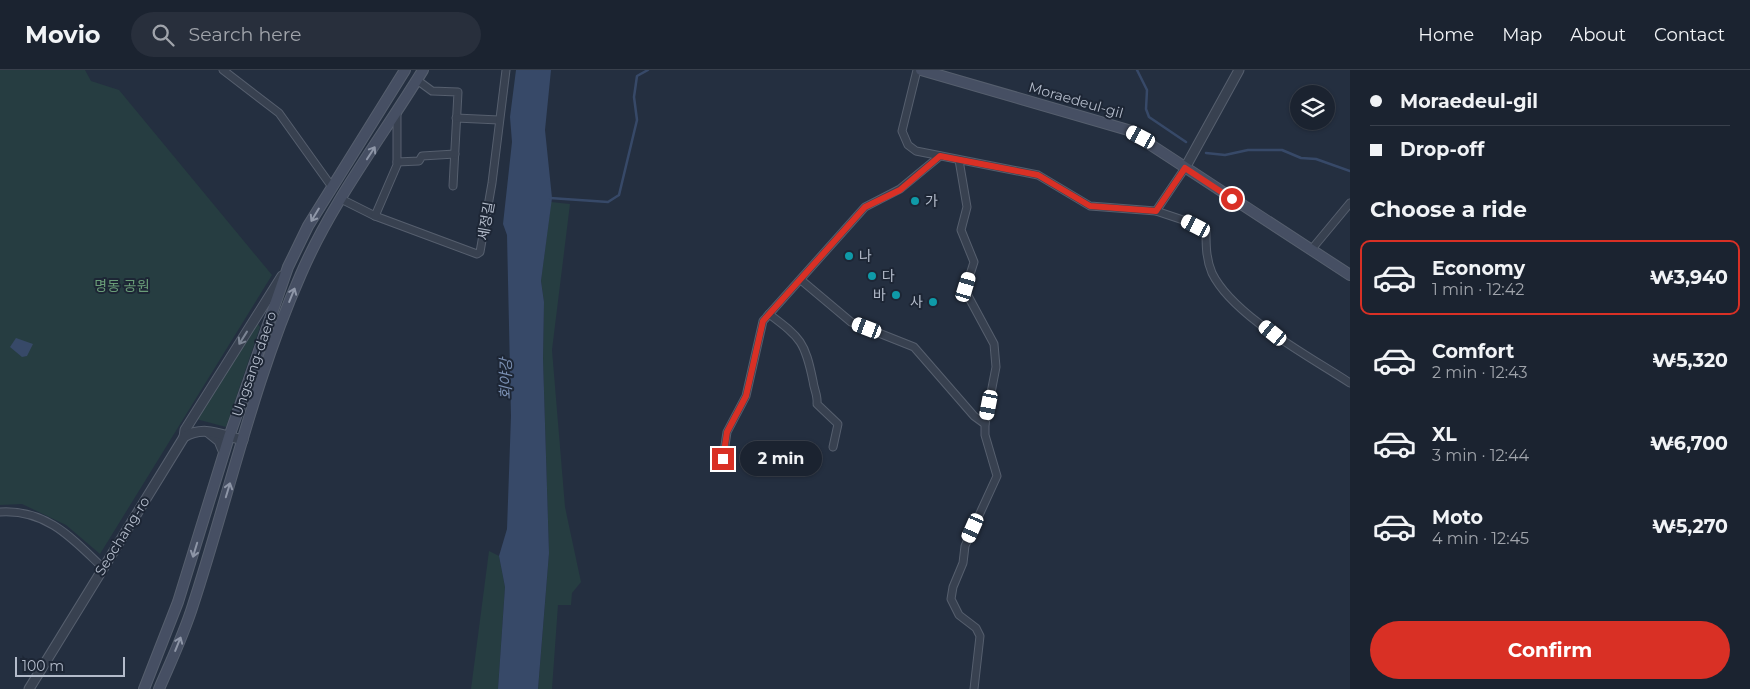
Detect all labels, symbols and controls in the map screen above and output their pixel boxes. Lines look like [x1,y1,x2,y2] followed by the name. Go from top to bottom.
[131,12,481,57] search box
[25,20,101,49] text: Movio
[149,21,177,49] icon: search
[189,23,302,46] text: Search here
[1418,24,1474,46] text: Home
[1502,24,1542,46] text: Map
[1570,24,1626,46] text: About
[1654,24,1725,46] text: Contact
[1027,78,1125,122] street label: Moraedeul-gil
[1290,85,1335,130] map controls
[1290,85,1335,130] button: layers
[1400,90,1538,113] text: Moraedeul-gil
[1124,123,1157,151] car
[1400,138,1484,161] text: Drop-off
[365,146,376,160] one-way arrow
[1221,188,1243,210] route start
[925,192,938,210] place label: 가
[909,195,921,207] marker: 가
[1370,196,1527,223] text: Choose a ride
[474,200,498,242] street label: 세정길
[309,208,319,222] one-way arrow
[1179,213,1212,239] car
[859,247,872,265] place label: 나
[843,250,855,262] marker: 나
[1372,255,1417,300] icon: car
[1432,257,1525,280] text: Economy
[1650,266,1728,289] text: ₩3,940
[882,267,895,285] place label: 다
[866,270,878,282] marker: 다
[954,270,977,304] car
[94,277,150,295] park label: 명동 공원
[1432,280,1524,299] text: 1 min · 12:42
[873,286,886,304] place label: 바
[288,288,298,303] one-way arrow
[890,289,902,301] marker: 바
[910,293,923,311] place label: 사
[927,296,939,308] marker: 사
[228,309,281,419] street label: Ungsang-daero
[850,316,883,340] car
[1256,318,1289,348] car
[237,330,247,344] one-way arrow
[1372,338,1417,383] icon: car
[1432,340,1514,363] text: Comfort
[1653,349,1728,372] text: ₩5,320
[496,356,515,400] water label: 회야강
[1432,363,1527,382] text: 2 min · 12:43
[978,389,999,421] car
[1372,421,1417,466] icon: car
[1432,423,1457,446] text: XL
[1650,432,1728,455] text: ₩6,700
[740,442,823,476] callout: 2 min
[1432,446,1529,465] text: 3 min · 12:44
[712,448,734,470] route end
[758,449,804,468] text: 2 min
[223,482,233,498] one-way arrow
[91,493,154,579] street label: Seochang-ro
[1372,504,1417,549] icon: car
[1432,506,1483,529] text: Moto
[960,511,985,545] car
[1652,515,1728,538] text: ₩5,270
[1432,529,1529,548] text: 4 min · 12:45
[189,542,199,558] one-way arrow
[1370,621,1730,679] button: Confirm
[173,637,183,652] one-way arrow
[15,654,125,677] scale bar
[22,657,64,675] text: 100 m

